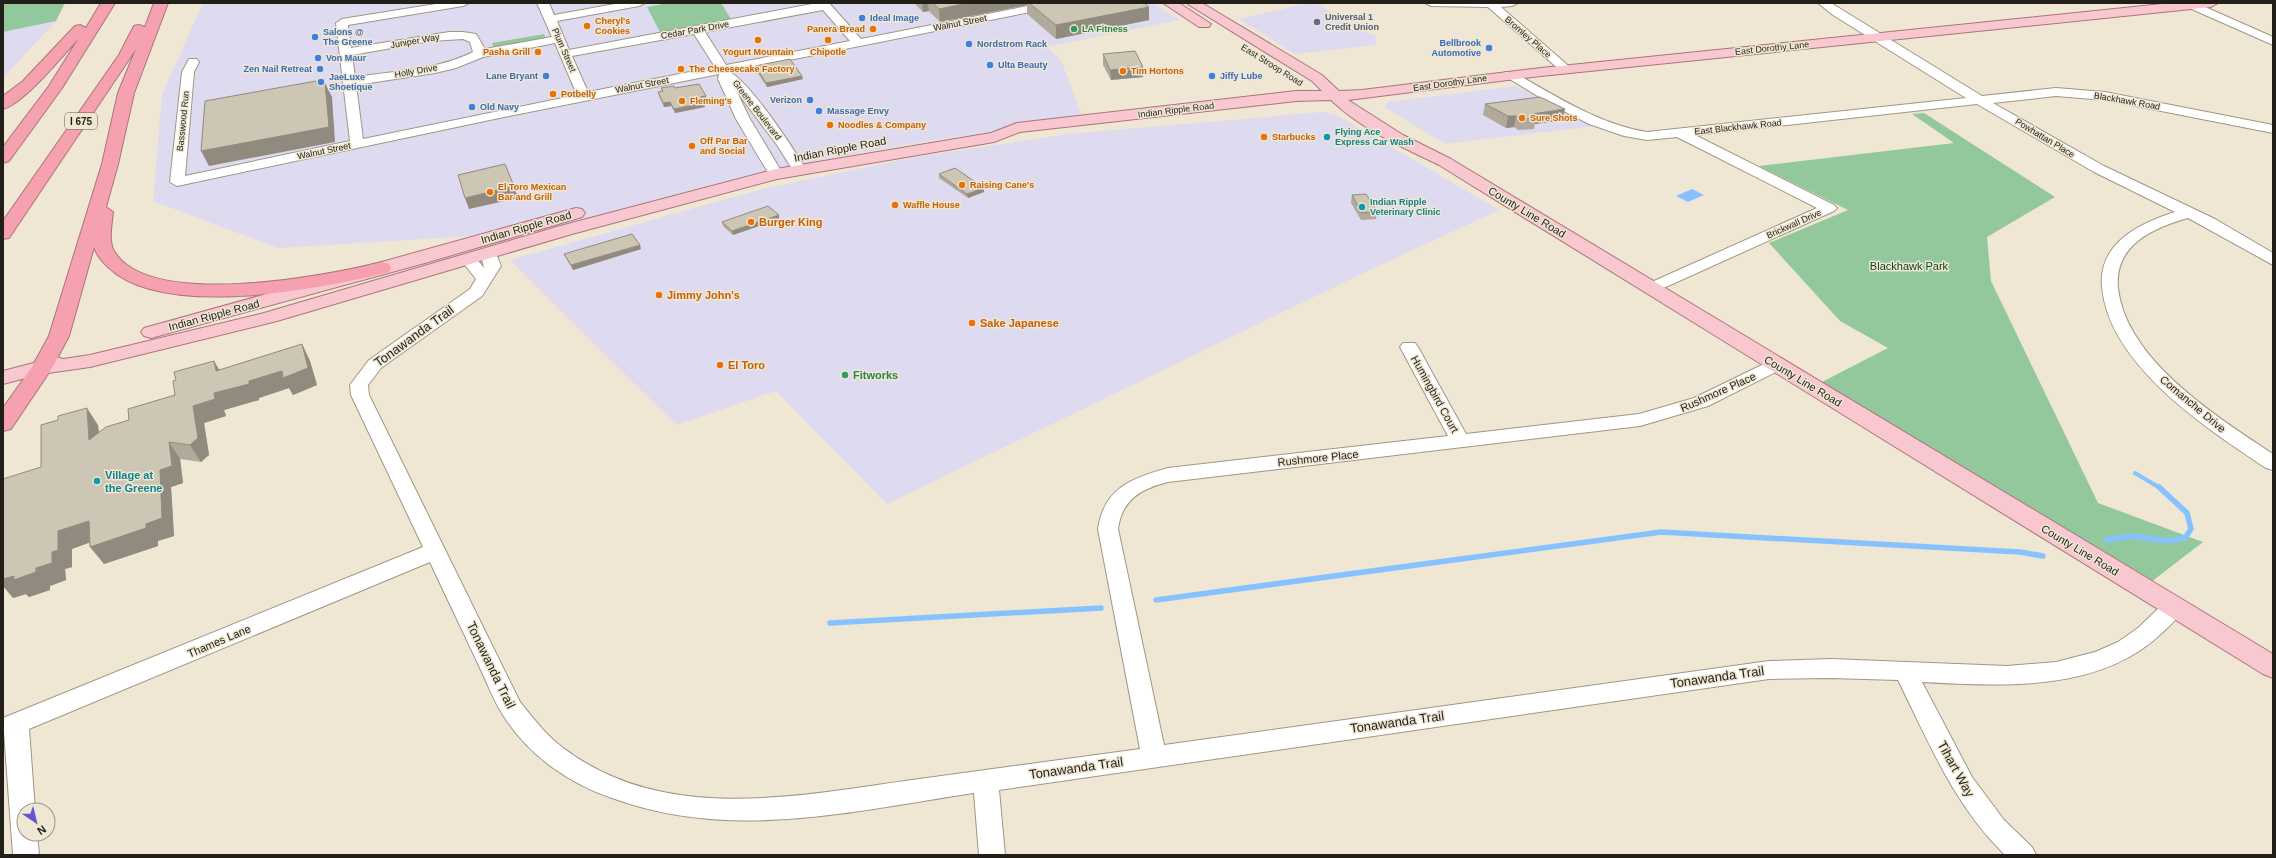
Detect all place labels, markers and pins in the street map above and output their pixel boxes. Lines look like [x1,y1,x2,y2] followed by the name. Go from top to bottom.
[1325,12,1379,32] place label: Universal 1 Credit Union
[857,13,867,23] marker: Ideal Image
[870,13,919,23] place label: Ideal Image
[595,16,630,36] place label: Cheryl's Cookies
[1312,17,1322,27] marker: Universal 1 Credit Union
[582,21,592,31] marker: Cheryl's Cookies
[807,24,865,34] place label: Panera Bread
[868,24,878,34] marker: Panera Bread
[1069,24,1079,34] marker: LA Fitness
[1082,24,1128,34] place label: LA Fitness
[323,27,373,47] place label: Salons @ The Greene
[310,32,320,42] marker: Salons @ The Greene
[753,35,763,45] marker: Yogurt Mountain
[823,35,833,45] marker: Chipotle
[1432,38,1482,58] place label: Bellbrook Automotive
[964,39,974,49] marker: Nordstrom Rack
[977,39,1048,49] place label: Nordstrom Rack
[1484,43,1494,53] marker: Bellbrook Automotive
[483,47,530,57] place label: Pasha Grill
[533,47,543,57] marker: Pasha Grill
[723,47,793,57] place label: Yogurt Mountain
[810,47,846,57] place label: Chipotle
[313,53,323,63] marker: Von Maur
[326,53,367,63] place label: Von Maur
[985,60,995,70] marker: Ulta Beauty
[998,60,1048,70] place label: Ulta Beauty
[243,64,312,74] place label: Zen Nail Retreat
[315,64,325,74] marker: Zen Nail Retreat
[676,64,686,74] marker: The Cheesecake Factory
[689,64,795,74] place label: The Cheesecake Factory
[1118,66,1128,76] marker: Tim Hortons
[1131,66,1184,76] place label: Tim Hortons
[486,71,538,81] place label: Lane Bryant
[541,71,551,81] marker: Lane Bryant
[1207,71,1217,81] marker: Jiffy Lube
[1220,71,1263,81] place label: Jiffy Lube
[329,72,373,92] place label: JaeLuxe Shoetique
[316,77,326,87] marker: JaeLuxe Shoetique
[548,89,558,99] marker: Potbelly
[561,89,596,99] place label: Potbelly
[770,95,802,105] place label: Verizon
[805,95,815,105] marker: Verizon
[677,96,687,106] marker: Fleming's
[690,96,732,106] place label: Fleming's
[467,102,477,112] marker: Old Navy
[480,102,519,112] place label: Old Navy
[814,106,824,116] marker: Massage Envy
[827,106,889,116] place label: Massage Envy
[1517,113,1527,123] marker: Sure Shots
[1530,113,1578,123] place label: Sure Shots
[825,120,835,130] marker: Noodles & Company
[838,120,926,130] place label: Noodles & Company
[1335,127,1414,147] place label: Flying Ace Express Car Wash
[1259,132,1269,142] marker: Starbucks
[1272,132,1316,142] place label: Starbucks
[1322,132,1332,142] marker: Flying Ace Express Car Wash
[700,136,748,156] place label: Off Par Bar and Social
[687,141,697,151] marker: Off Par Bar and Social
[957,180,967,190] marker: Raising Cane's
[970,180,1034,190] place label: Raising Cane's
[498,182,566,202] place label: El Toro Mexican Bar and Grill
[485,187,495,197] marker: El Toro Mexican Bar and Grill
[1370,197,1441,217] place label: Indian Ripple Veterinary Clinic
[890,200,900,210] marker: Waffle House
[903,200,960,210] place label: Waffle House
[1357,202,1367,212] marker: Indian Ripple Veterinary Clinic
[759,216,823,228] place label: Burger King
[746,217,756,227] marker: Burger King
[667,289,740,301] place label: Jimmy John's
[654,290,664,300] marker: Jimmy John's
[980,317,1059,329] place label: Sake Japanese
[967,318,977,328] marker: Sake Japanese
[728,359,765,371] place label: El Toro
[715,360,725,370] marker: El Toro
[853,369,898,381] place label: Fitworks
[840,370,850,380] marker: Fitworks
[105,469,162,494] place label: Village at the Greene
[92,476,102,486] marker: Village at the Greene

